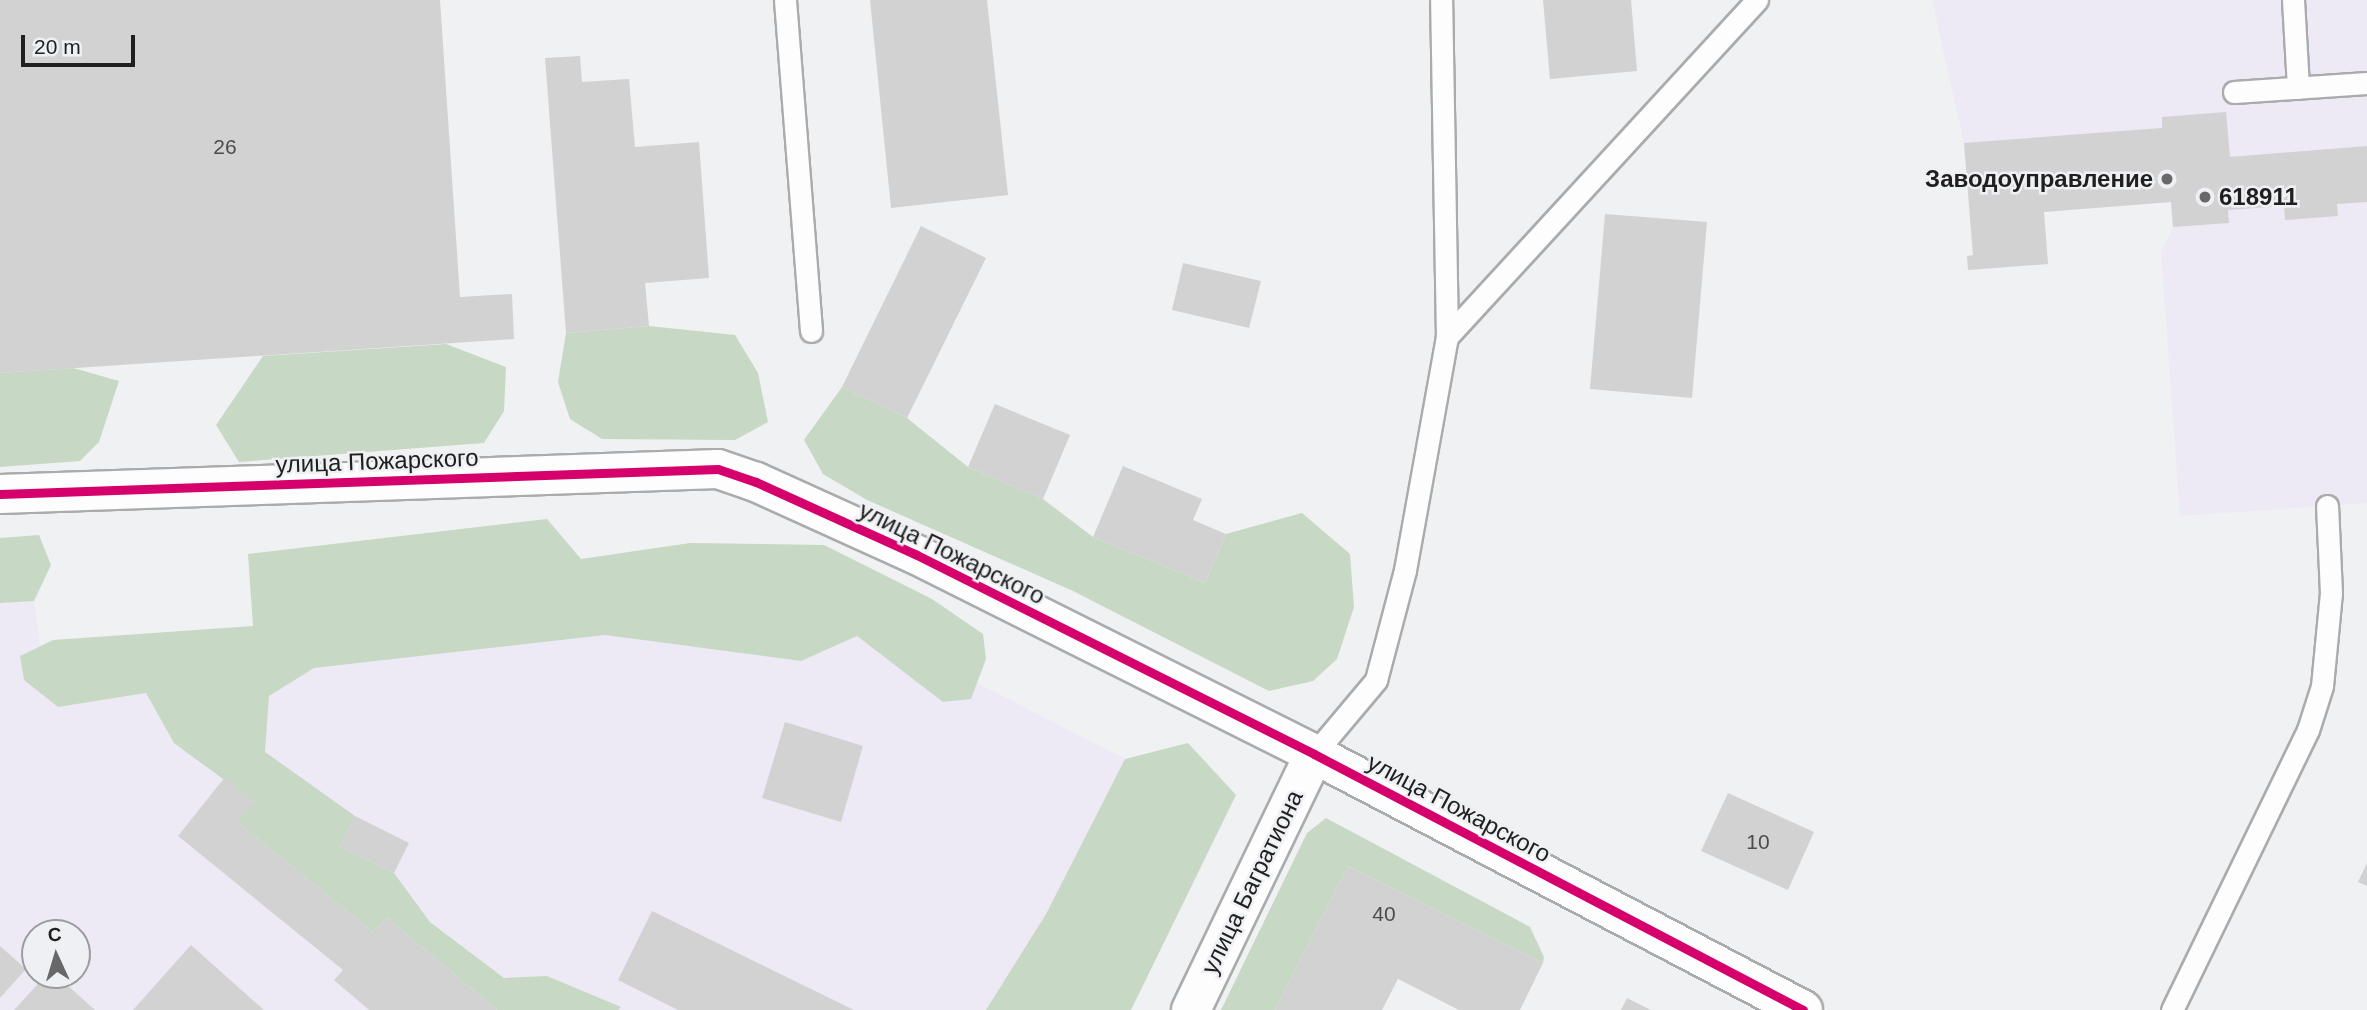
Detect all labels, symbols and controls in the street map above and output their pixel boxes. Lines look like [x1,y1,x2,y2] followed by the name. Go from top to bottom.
[24,21,138,65] scale bar
[34,35,81,58] text: 20 m
[213,134,237,160] house number: 26
[1925,165,2153,193] place label: Заводоуправление
[2159,171,2175,187] marker: Заводоуправление
[2219,183,2298,211] place label: 618911
[2197,189,2213,205] marker: 618911
[275,443,479,479] street label: улица Пожарского
[854,495,1050,611] street label: улица Пожарского
[1362,748,1556,868] street label: улица Пожарского
[1195,785,1309,979] street label: улица Багратиона
[1746,829,1770,855] house number: 10
[1372,901,1396,927] house number: 40
[21,919,91,989] north arrow
[47,924,62,946] text: С

